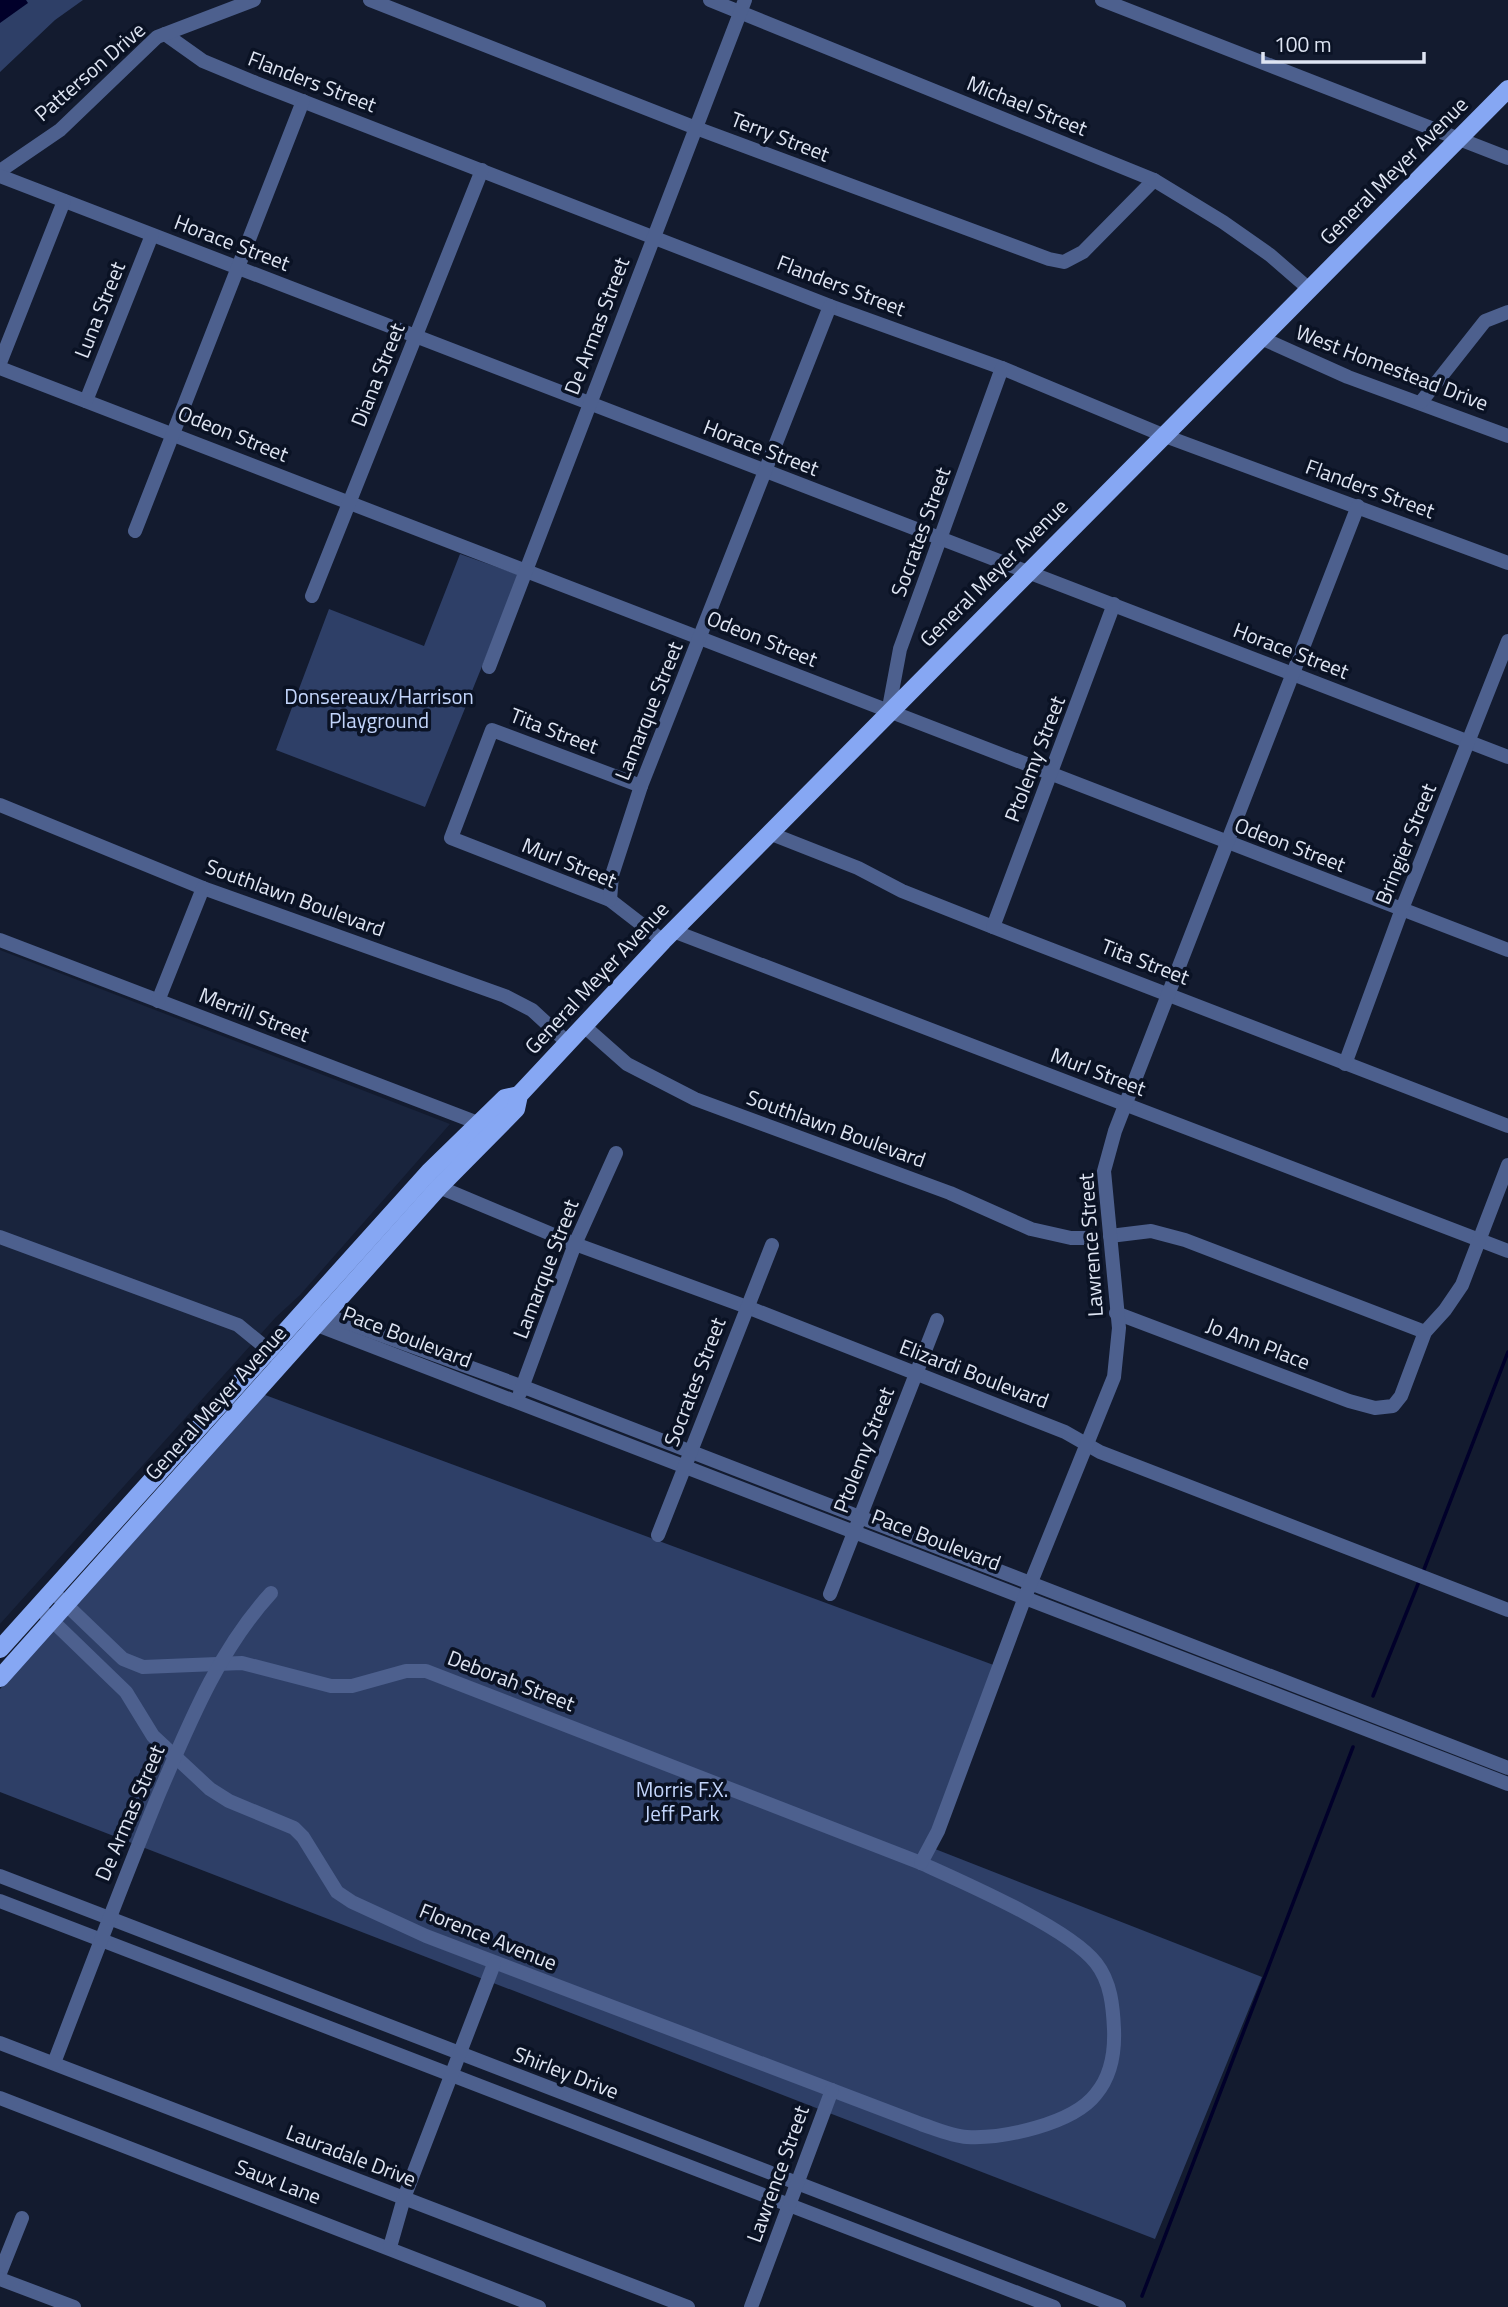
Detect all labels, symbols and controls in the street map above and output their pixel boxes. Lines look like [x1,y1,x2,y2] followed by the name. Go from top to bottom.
[27,14,152,129] street label: Patterson Drive
[1263,21,1424,65] scale bar
[1274,28,1331,60] text: 100 m
[244,42,382,120] street label: Flanders Street
[962,66,1093,144] street label: Michael Street
[1312,89,1475,252] street label: General Meyer Avenue
[726,103,835,170] street label: Terry Street
[170,205,295,279] street label: Horace Street
[773,246,911,324] street label: Flanders Street
[555,252,637,399] street label: De Armas Street
[65,256,133,363] street label: Luna Street
[1291,316,1493,419] street label: West Homestead Drive
[342,317,413,431] street label: Diana Street
[173,396,294,470] street label: Odeon Street
[699,410,824,484] street label: Horace Street
[1301,450,1440,526] street label: Flanders Street
[882,462,959,601] street label: Socrates Street
[912,491,1075,654] street label: General Meyer Avenue
[702,601,823,675] street label: Odeon Street
[1229,613,1354,687] street label: Horace Street
[606,636,691,785] street label: Lamarque Street
[284,680,474,736] park label: Donsereaux/Harrison Playground
[995,690,1073,826] street label: Ptolemy Street
[506,699,604,762] street label: Tita Street
[1366,778,1444,909] street label: Bringier Street
[1230,808,1351,880] street label: Odeon Street
[517,829,622,896] street label: Murl Street
[201,850,389,944] street label: Southlawn Boulevard
[517,894,676,1061] street label: General Meyer Avenue
[1097,930,1195,993] street label: Tita Street
[195,978,315,1050] street label: Merrill Street
[1046,1038,1151,1104] street label: Murl Street
[742,1081,930,1175] street label: Southlawn Boulevard
[1069,1172,1111,1318] street label: Lawrence Street
[504,1194,587,1343] street label: Lamarque Street
[338,1297,477,1375] street label: Pace Boulevard
[1202,1309,1315,1378] street label: Jo Ann Place
[655,1312,734,1451] street label: Socrates Street
[137,1318,294,1487] street label: General Meyer Avenue
[895,1330,1054,1416] street label: Elizardi Boulevard
[824,1381,902,1517] street label: Ptolemy Street
[867,1500,1006,1578] street label: Pace Boulevard
[443,1641,580,1719] street label: Deborah Street
[86,1739,172,1886] street label: De Armas Street
[636,1773,728,1829] park label: Morris F.X. Jeff Park
[415,1894,562,1978] street label: Florence Avenue
[509,2037,624,2107] street label: Shirley Drive
[737,2100,817,2247] street label: Lawrence Street
[282,2116,421,2195] street label: Lauradale Drive
[231,2150,326,2212] street label: Saux Lane

